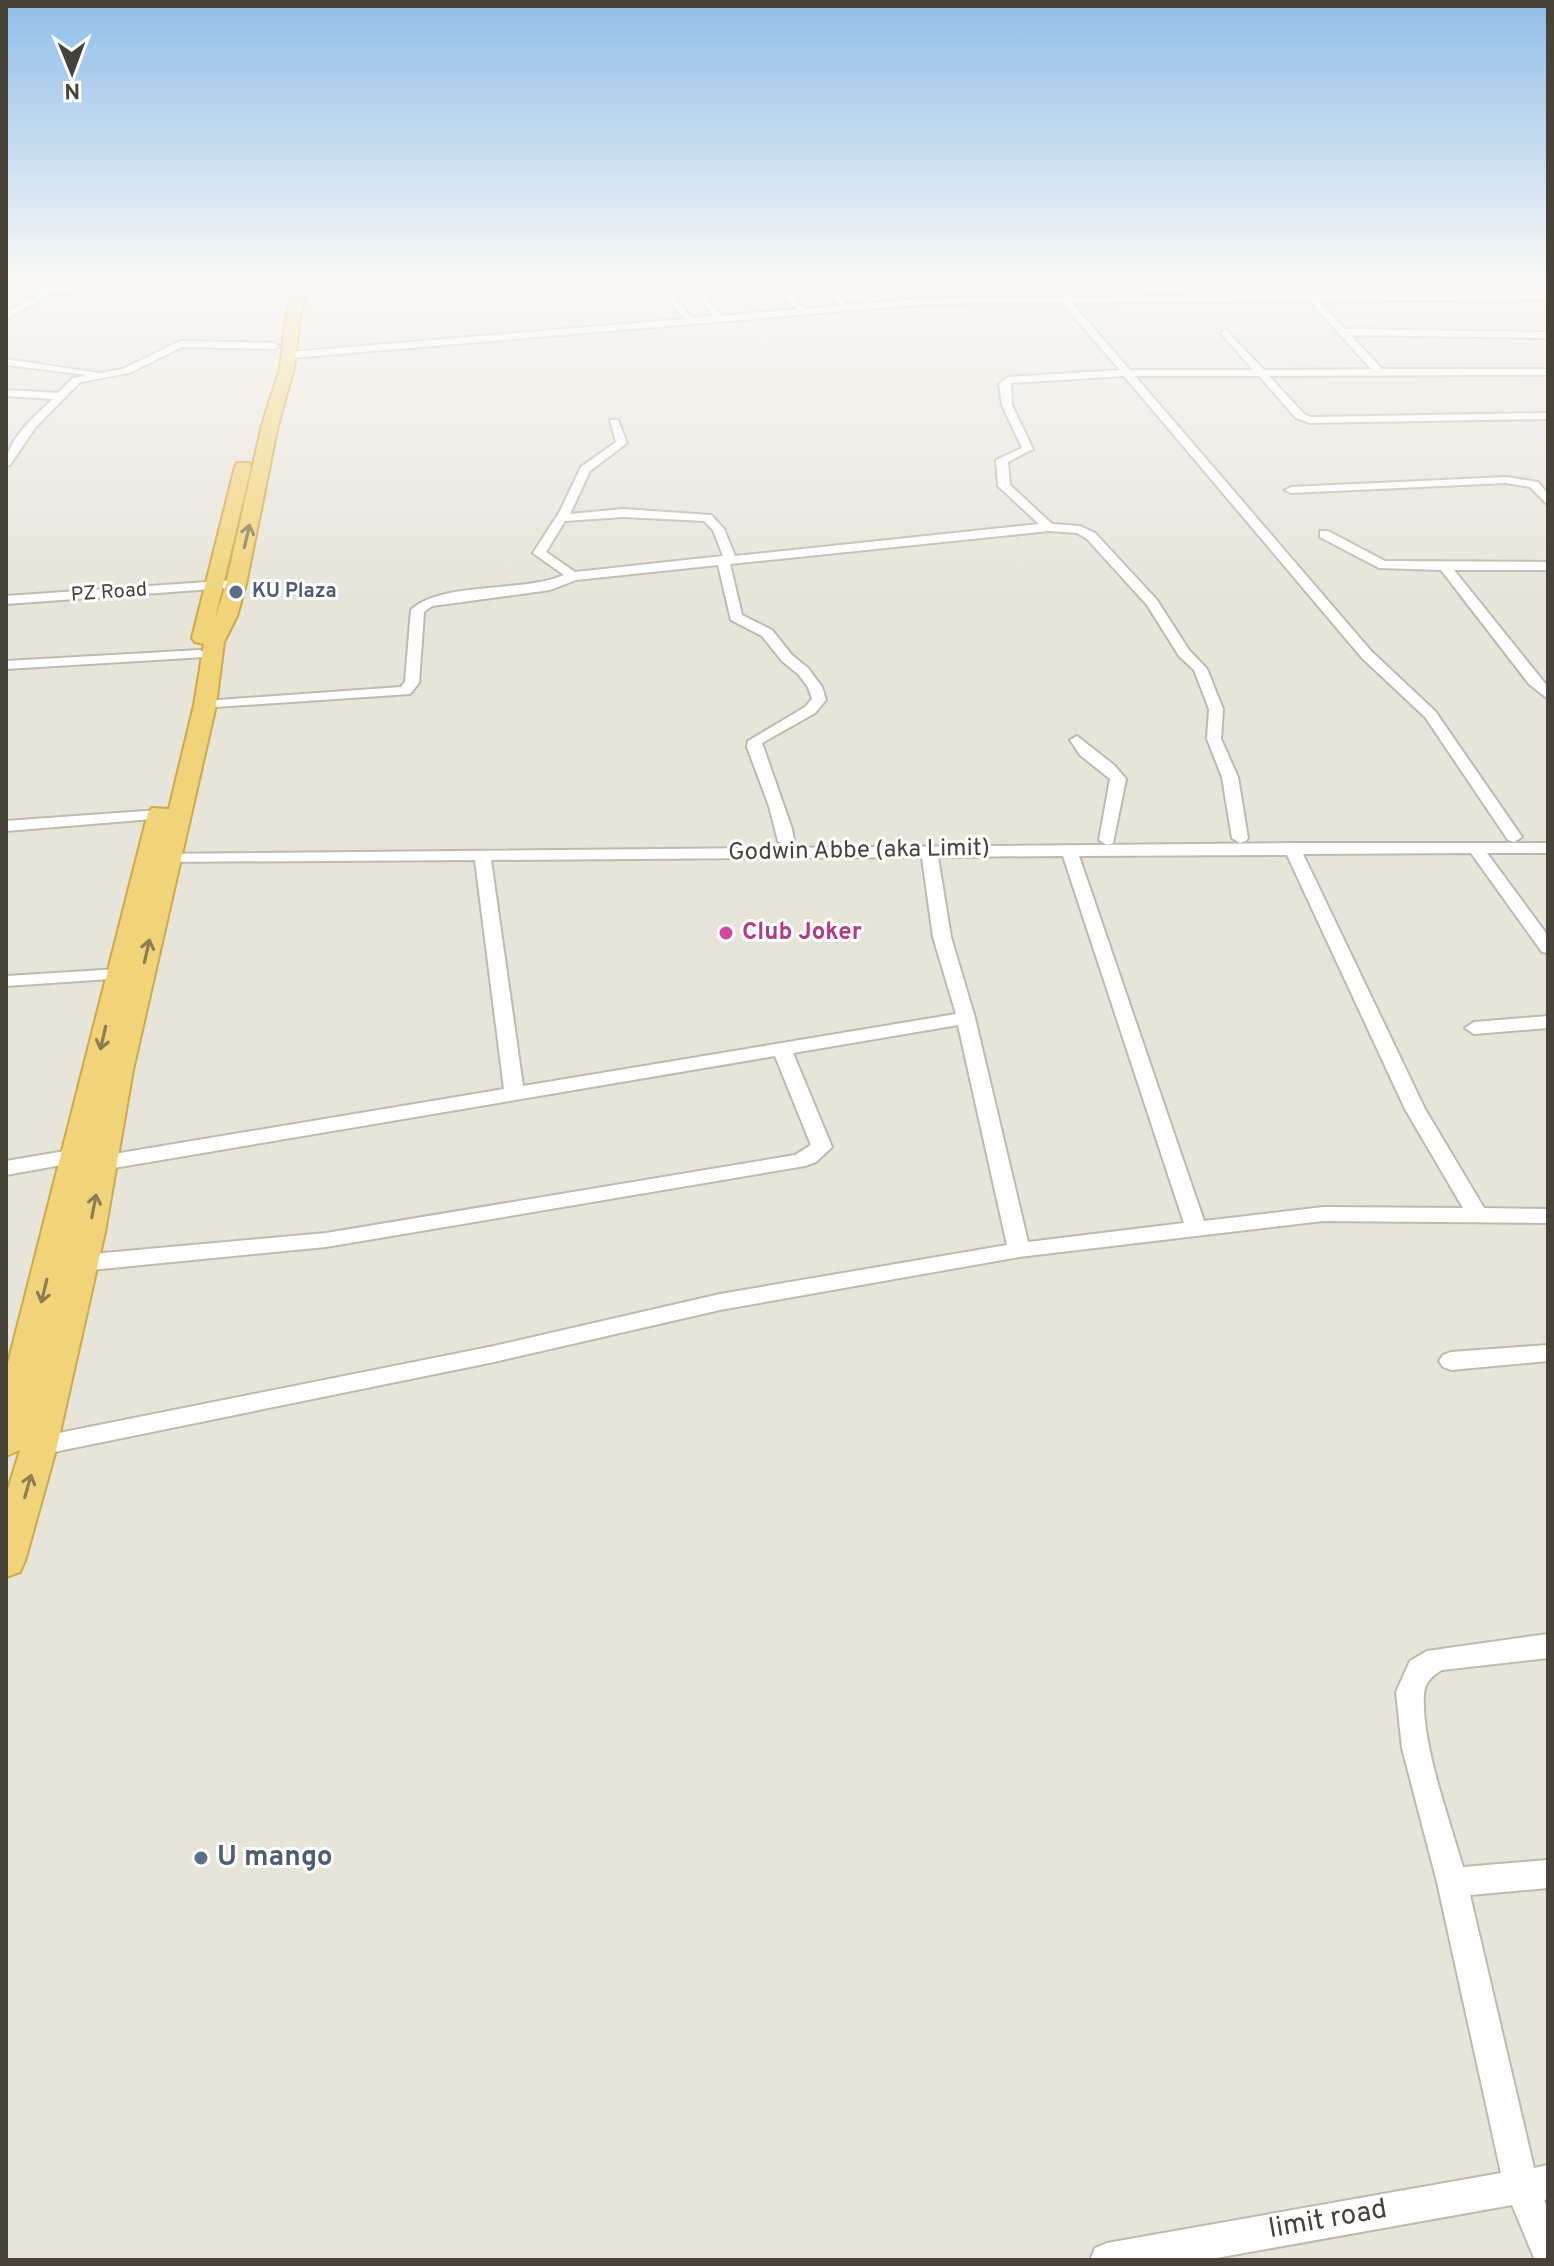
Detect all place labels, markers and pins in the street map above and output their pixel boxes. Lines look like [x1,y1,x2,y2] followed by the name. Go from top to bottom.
[252,579,337,605] place label: KU Plaza
[227,583,245,601] marker: KU Plaza
[742,918,862,948] place label: Club Joker
[717,924,735,942] marker: Club Joker
[217,1840,333,1876] place label: U mango
[192,1849,210,1867] marker: U mango

